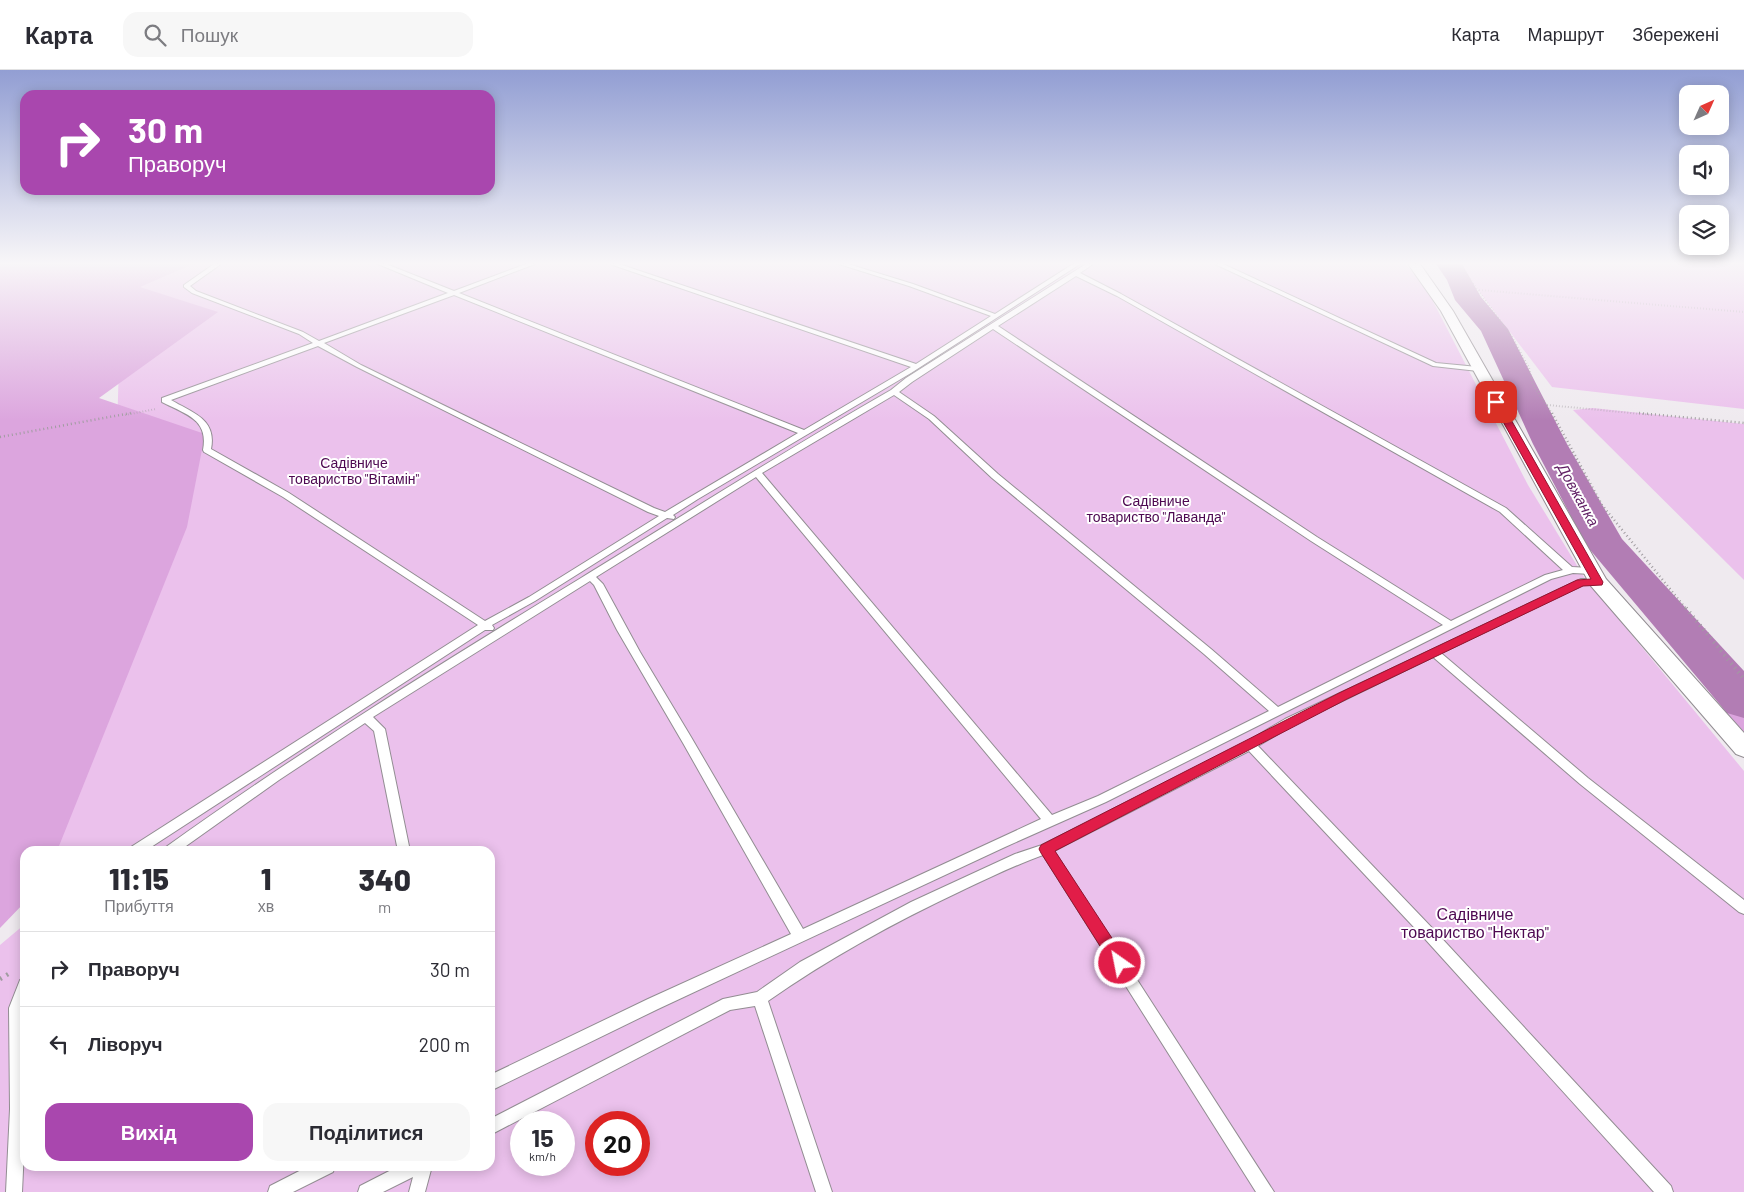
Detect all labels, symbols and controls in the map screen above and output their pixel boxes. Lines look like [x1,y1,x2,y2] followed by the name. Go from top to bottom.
[123,12,473,57] search box
[25,20,93,49] text: Карта
[141,21,169,49] icon: search
[181,23,238,46] text: Пошук
[1451,23,1499,45] text: Карта
[1527,23,1604,45] text: Маршрут
[1632,23,1719,45] text: Збережені
[1679,85,1729,135] north arrow
[1679,85,1729,255] map controls
[128,108,203,150] text: 30 m
[45,110,110,175] icon: right
[1679,145,1729,195] button: sound
[128,150,226,176] text: Праворуч
[1679,205,1729,255] button: layers
[1475,381,1517,423] pin
[1482,388,1510,416] icon: arrive
[289,454,419,487] park label: Садівниче товариство "Вітамін"
[1553,458,1603,529] water label: Довжанка
[1086,492,1226,525] park label: Садівниче товариство "Лаванда"
[109,860,169,896] text: 11:15
[261,860,271,896] text: 1
[358,861,411,897] text: 340
[104,896,174,915] text: Прибуття
[258,896,274,915] text: хв
[378,897,391,916] text: m
[1401,904,1549,941] park label: Садівниче товариство "Нектар"
[1093,936,1145,988] position arrow
[45,955,73,983] icon: right
[88,957,180,980] text: Праворуч
[430,958,470,981] text: 30 m
[45,1030,73,1058] icon: left
[88,1032,163,1055] text: Ліворуч
[419,1033,470,1056] text: 200 m
[45,1103,253,1161] button: Вихід
[263,1103,470,1161] button: Поділитися
[585,1111,650,1176] speed limit sign: 20
[531,1122,554,1152] text: 15
[529,1149,556,1163] text: km/h

